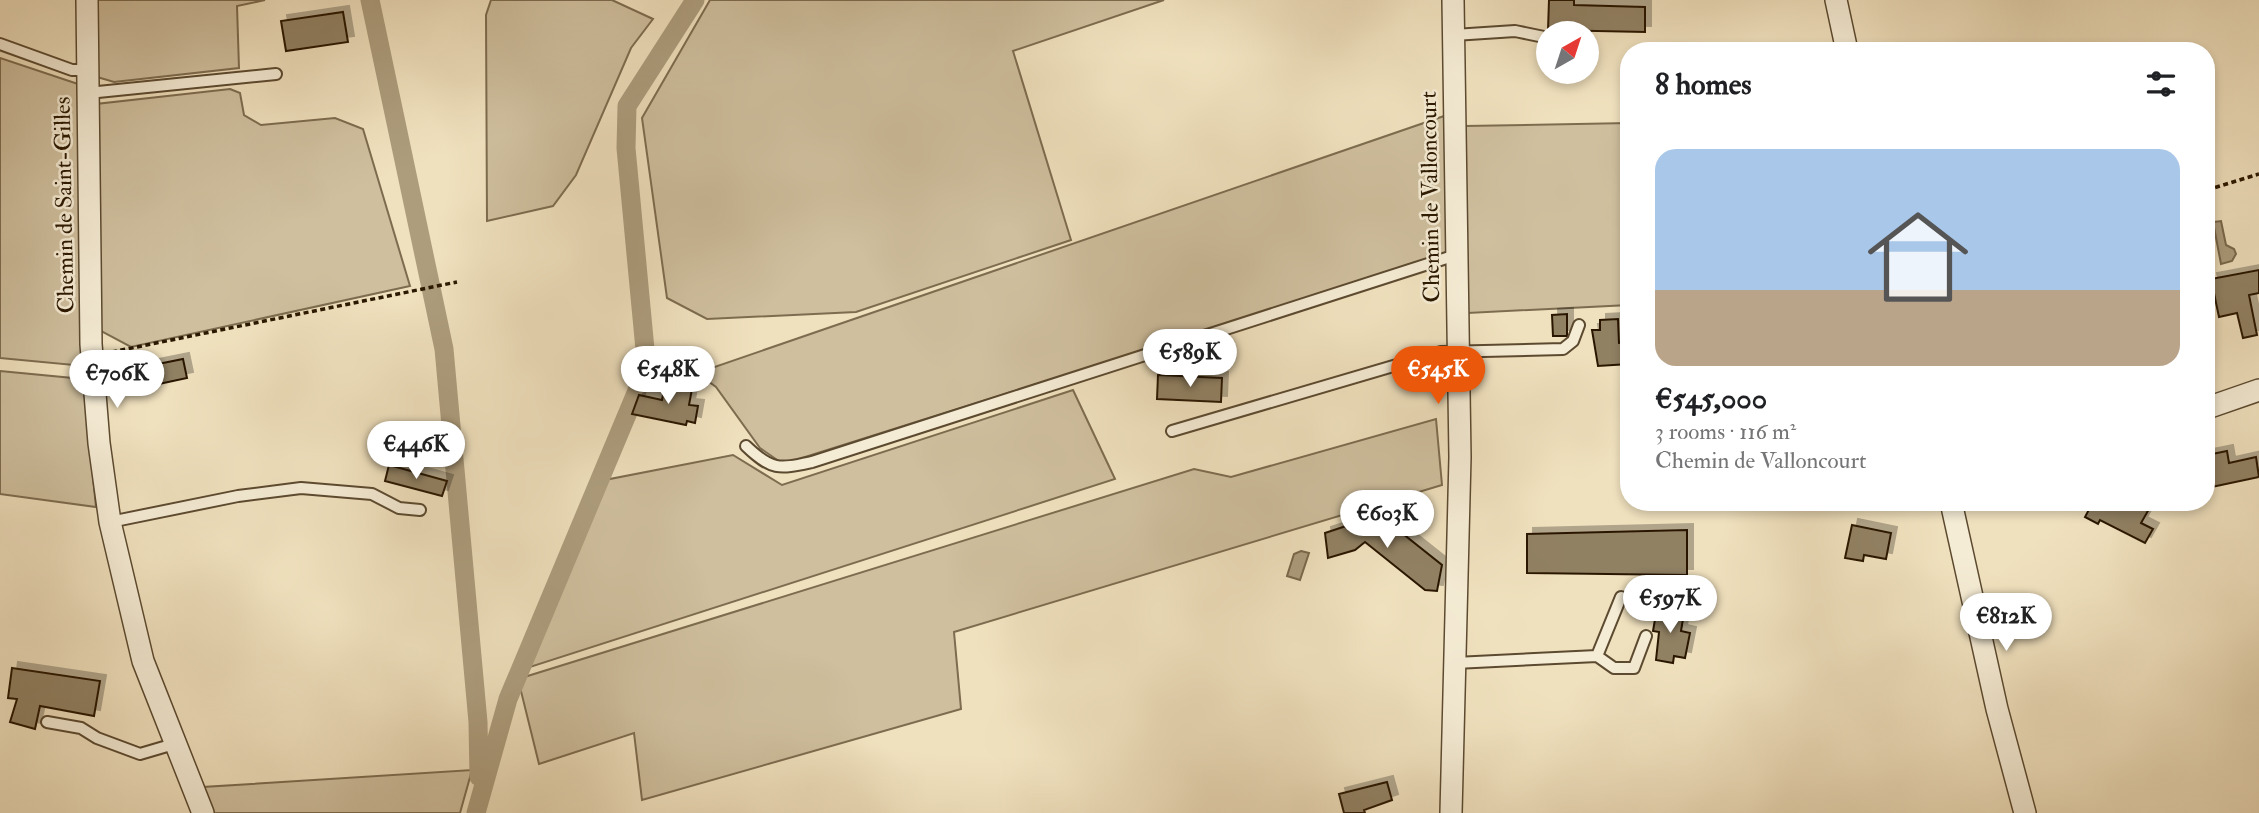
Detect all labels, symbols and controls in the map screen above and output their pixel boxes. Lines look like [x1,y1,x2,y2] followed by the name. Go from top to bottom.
[1536,21,1600,84] north arrow
[1536,21,1599,84] map controls
[2142,65,2180,103] icon: filters
[1655,66,1752,103] text: 8 homes
[1414,91,1446,303] street label: Chemin de Valloncourt
[48,96,80,314] street label: Chemin de Saint-Gilles
[1855,194,1981,320] icon: home
[1141,330,1239,389] pin: €589K
[1159,337,1221,366] text: €589K
[619,346,717,406] pin: €548K
[1389,346,1487,406] pin: €545K
[68,350,166,410] pin: €706K
[637,354,699,383] text: €548K
[1407,354,1469,383] text: €545K
[85,358,149,387] text: €706K
[1655,380,1767,417] text: €545,000
[1655,417,1796,446] text: 3 rooms · 116 m²
[367,421,465,481] pin: €446K
[383,429,449,458] text: €446K
[1655,446,1867,475] text: Chemin de Valloncourt
[1338,490,1436,550] pin: €603K
[1356,498,1418,527] text: €603K
[1621,576,1719,635] pin: €597K
[1639,583,1701,612] text: €597K
[1957,594,2055,653] pin: €812K
[1976,601,2036,630] text: €812K

